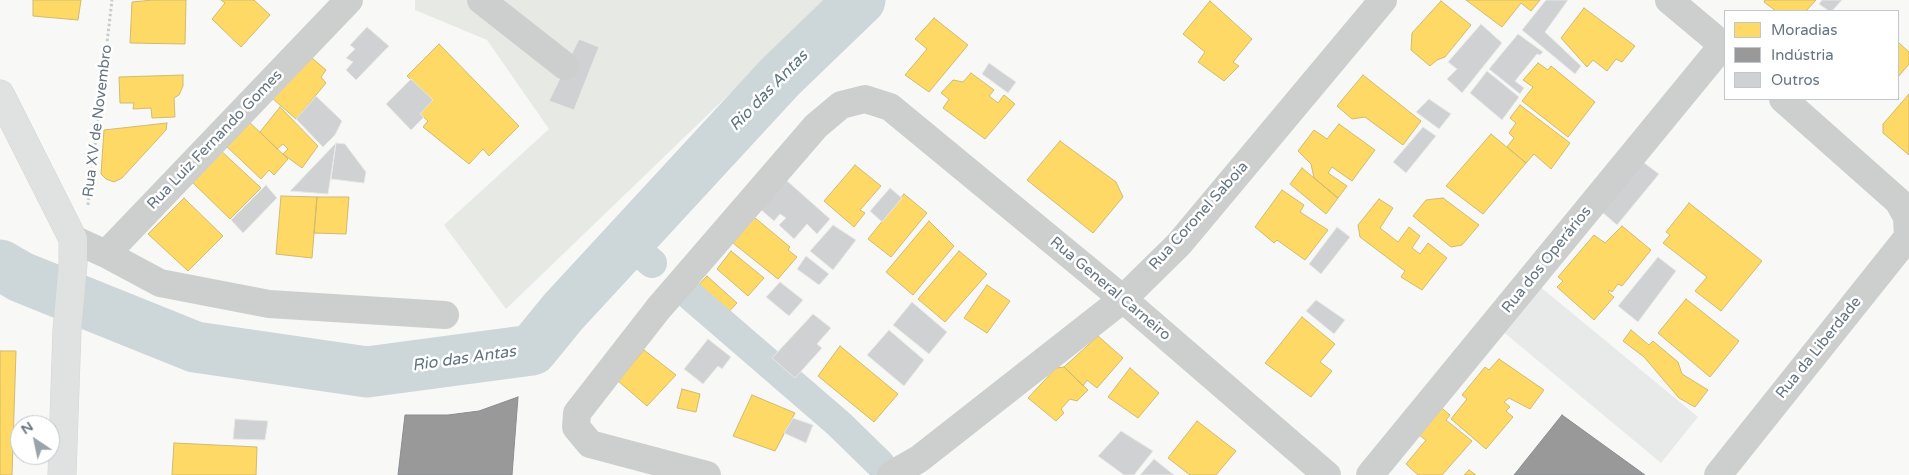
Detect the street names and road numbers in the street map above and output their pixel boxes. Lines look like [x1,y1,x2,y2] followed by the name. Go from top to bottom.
[80,44,116,198] street label: Rua XV de Novembro
[144,67,286,213] street label: Rua Luiz Fernando Gomes
[1146,158,1252,274] street label: Rua Coronel Saboia
[1499,203,1595,317] street label: Rua dos Operários
[1046,233,1174,345] street label: Rua General Carneiro
[1772,294,1866,402] street label: Rua da Liberdade

